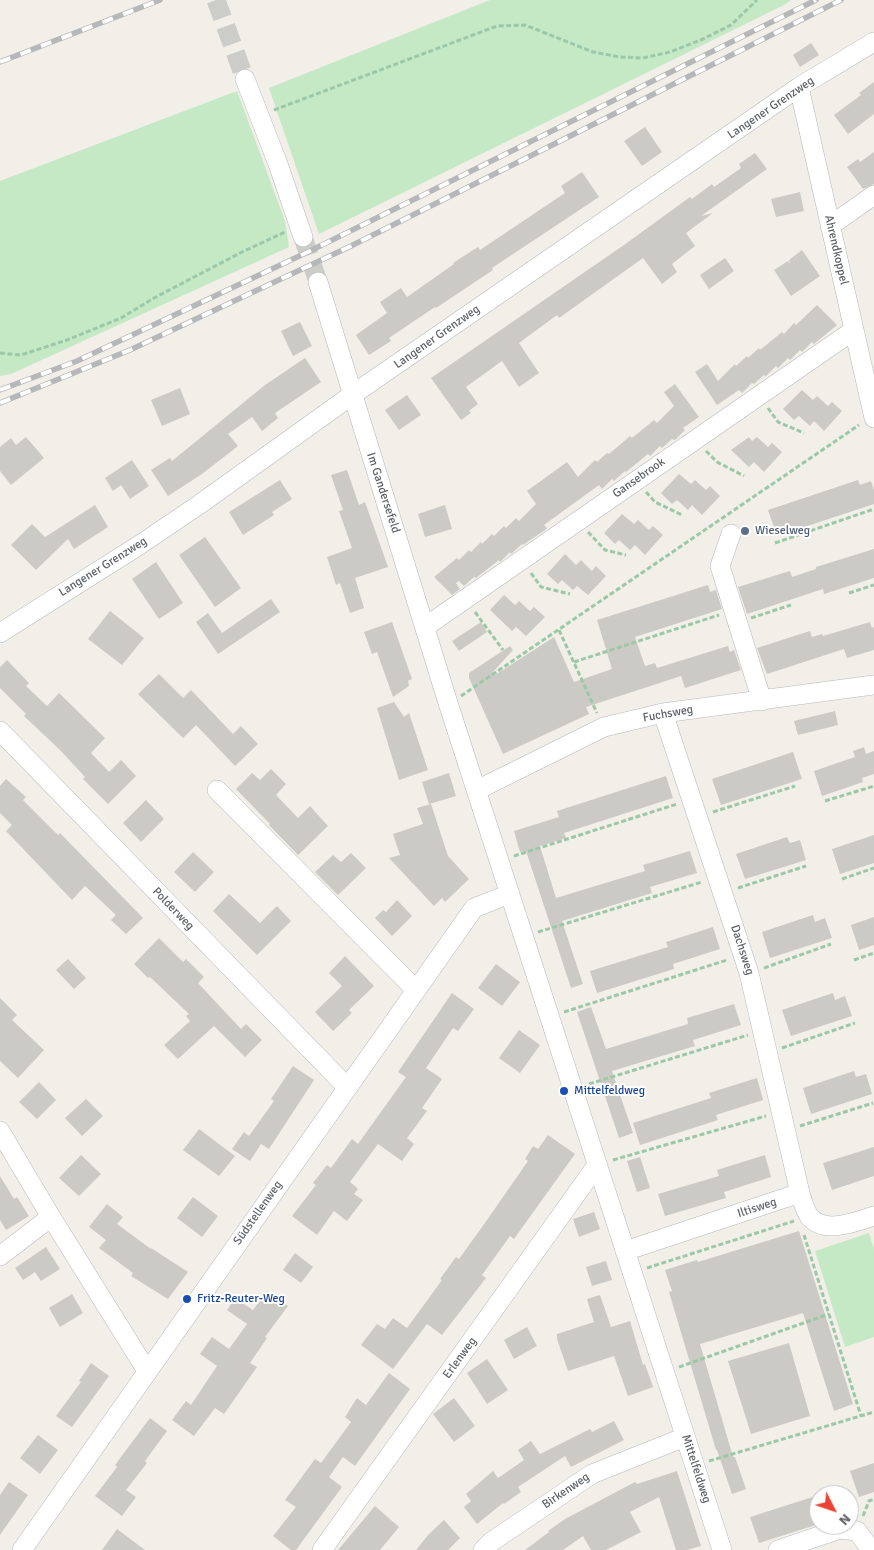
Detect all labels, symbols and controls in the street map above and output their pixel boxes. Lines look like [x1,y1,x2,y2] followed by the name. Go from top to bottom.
[725,74,817,142] street label: Langener Grenzweg
[821,214,851,286] street label: Ahrendkoppel
[391,302,483,372] street label: Langener Grenzweg
[363,451,403,535] street label: Im Gandersefeld
[610,455,668,501] street label: Gansebrook
[755,524,810,538] place label: Wieselweg
[739,525,751,537] marker: Wieselweg
[56,534,150,600] street label: Langener Grenzweg
[642,703,694,725] street label: Fuchsweg
[149,885,197,933] street label: Polderweg
[727,923,757,977] street label: Dachsweg
[574,1084,645,1098] place label: Mittelfeldweg
[558,1085,570,1097] marker: Mittelfeldweg
[231,1178,285,1248] street label: Südstellenweg
[736,1195,778,1221] street label: Iltisweg
[197,1292,285,1306] place label: Fritz-Reuter-Weg
[181,1293,193,1305] marker: Fritz-Reuter-Weg
[440,1334,480,1382] street label: Erlenweg
[678,1433,714,1505] street label: Mittelfeldweg
[540,1470,592,1512] street label: Birkenweg
[809,1485,859,1535] north arrow
[835,1510,855,1529] text: N

